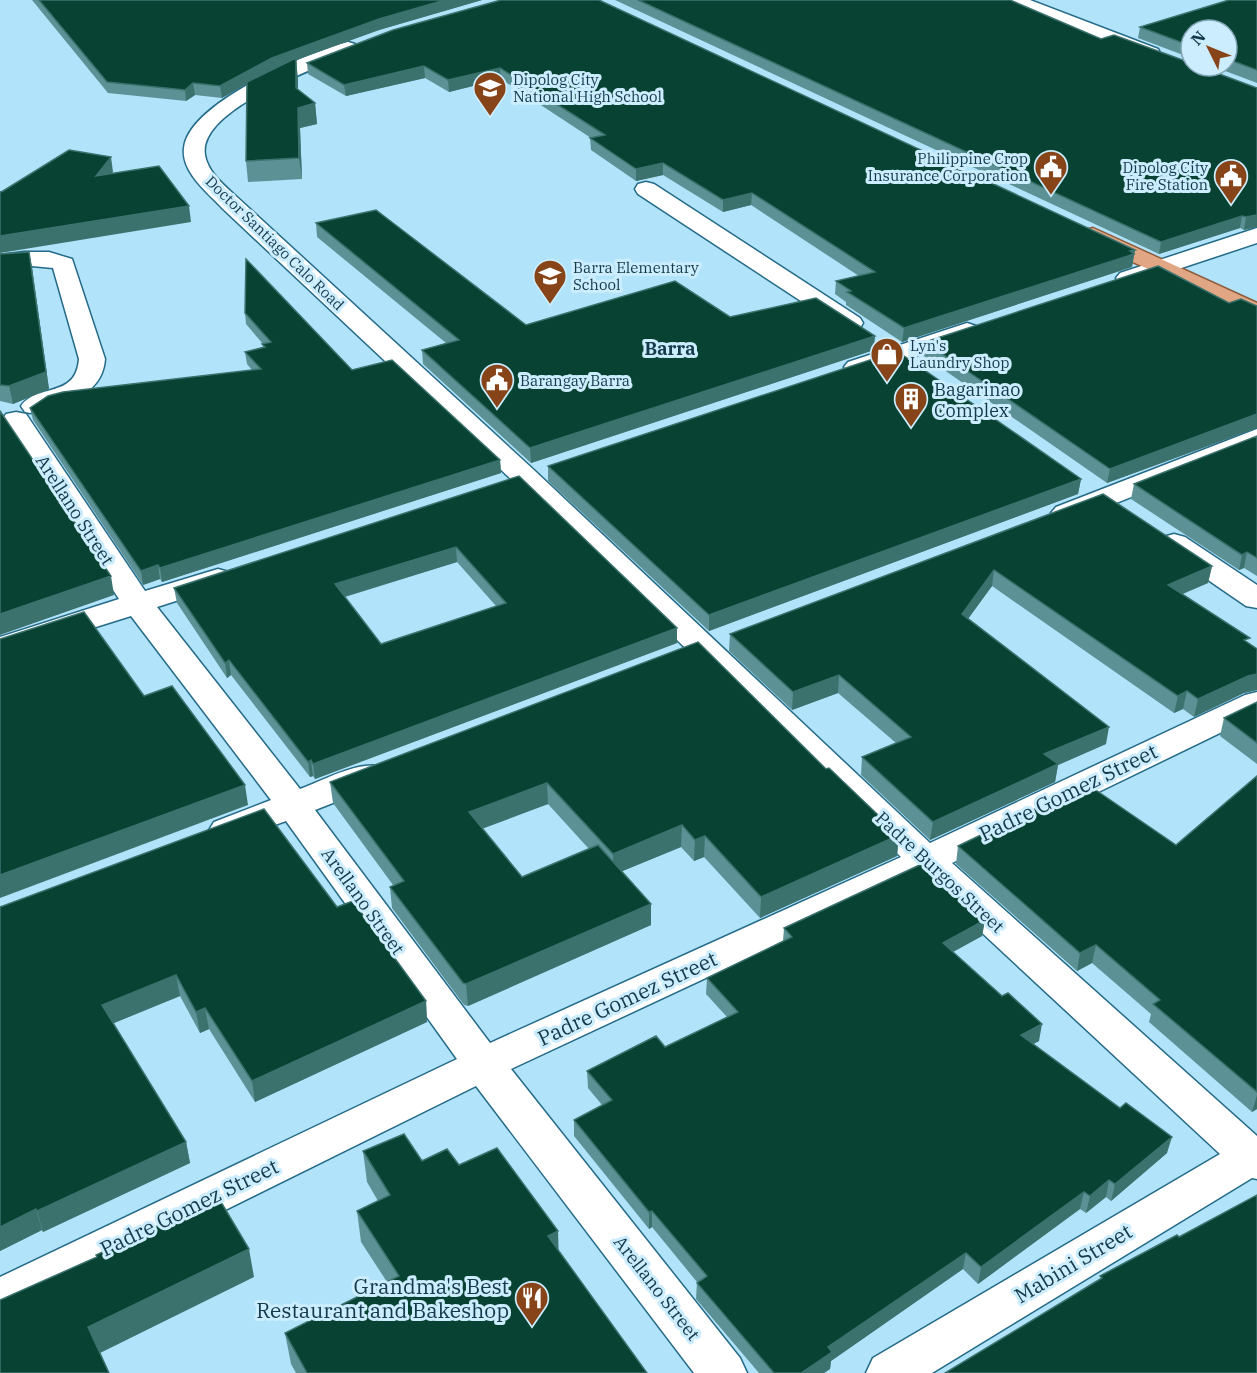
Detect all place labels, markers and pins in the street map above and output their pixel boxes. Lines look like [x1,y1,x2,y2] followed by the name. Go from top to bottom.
[472,70,508,117] school or university icon: Dipolog City National High School
[513,70,662,106] place label: Dipolog City National High School
[868,149,1028,185] place label: Philippine Crop Insurance Corporation
[1033,149,1069,196] public building icon: Philippine Crop Insurance Corporation
[1123,158,1208,194] place label: Dipolog City Fire Station
[1213,158,1249,205] public building icon: Dipolog City Fire Station
[532,258,568,305] school or university icon: Barra Elementary School
[573,258,699,294] place label: Barra Elementary School
[869,336,905,383] shop icon: Lyn's Laundry Shop
[910,336,1009,372] place label: Lyn's Laundry Shop
[479,362,515,409] public building icon: Barangay Barra
[520,371,630,390] place label: Barangay Barra
[934,378,1021,422] place label: Bagarinao Complex
[893,381,929,428] building icon: Bagarinao Complex
[256,1272,509,1324] place label: Grandma's Best Restaurant and Bakeshop
[514,1280,550,1327] restaurant icon: Grandma's Best Restaurant and Bakeshop

